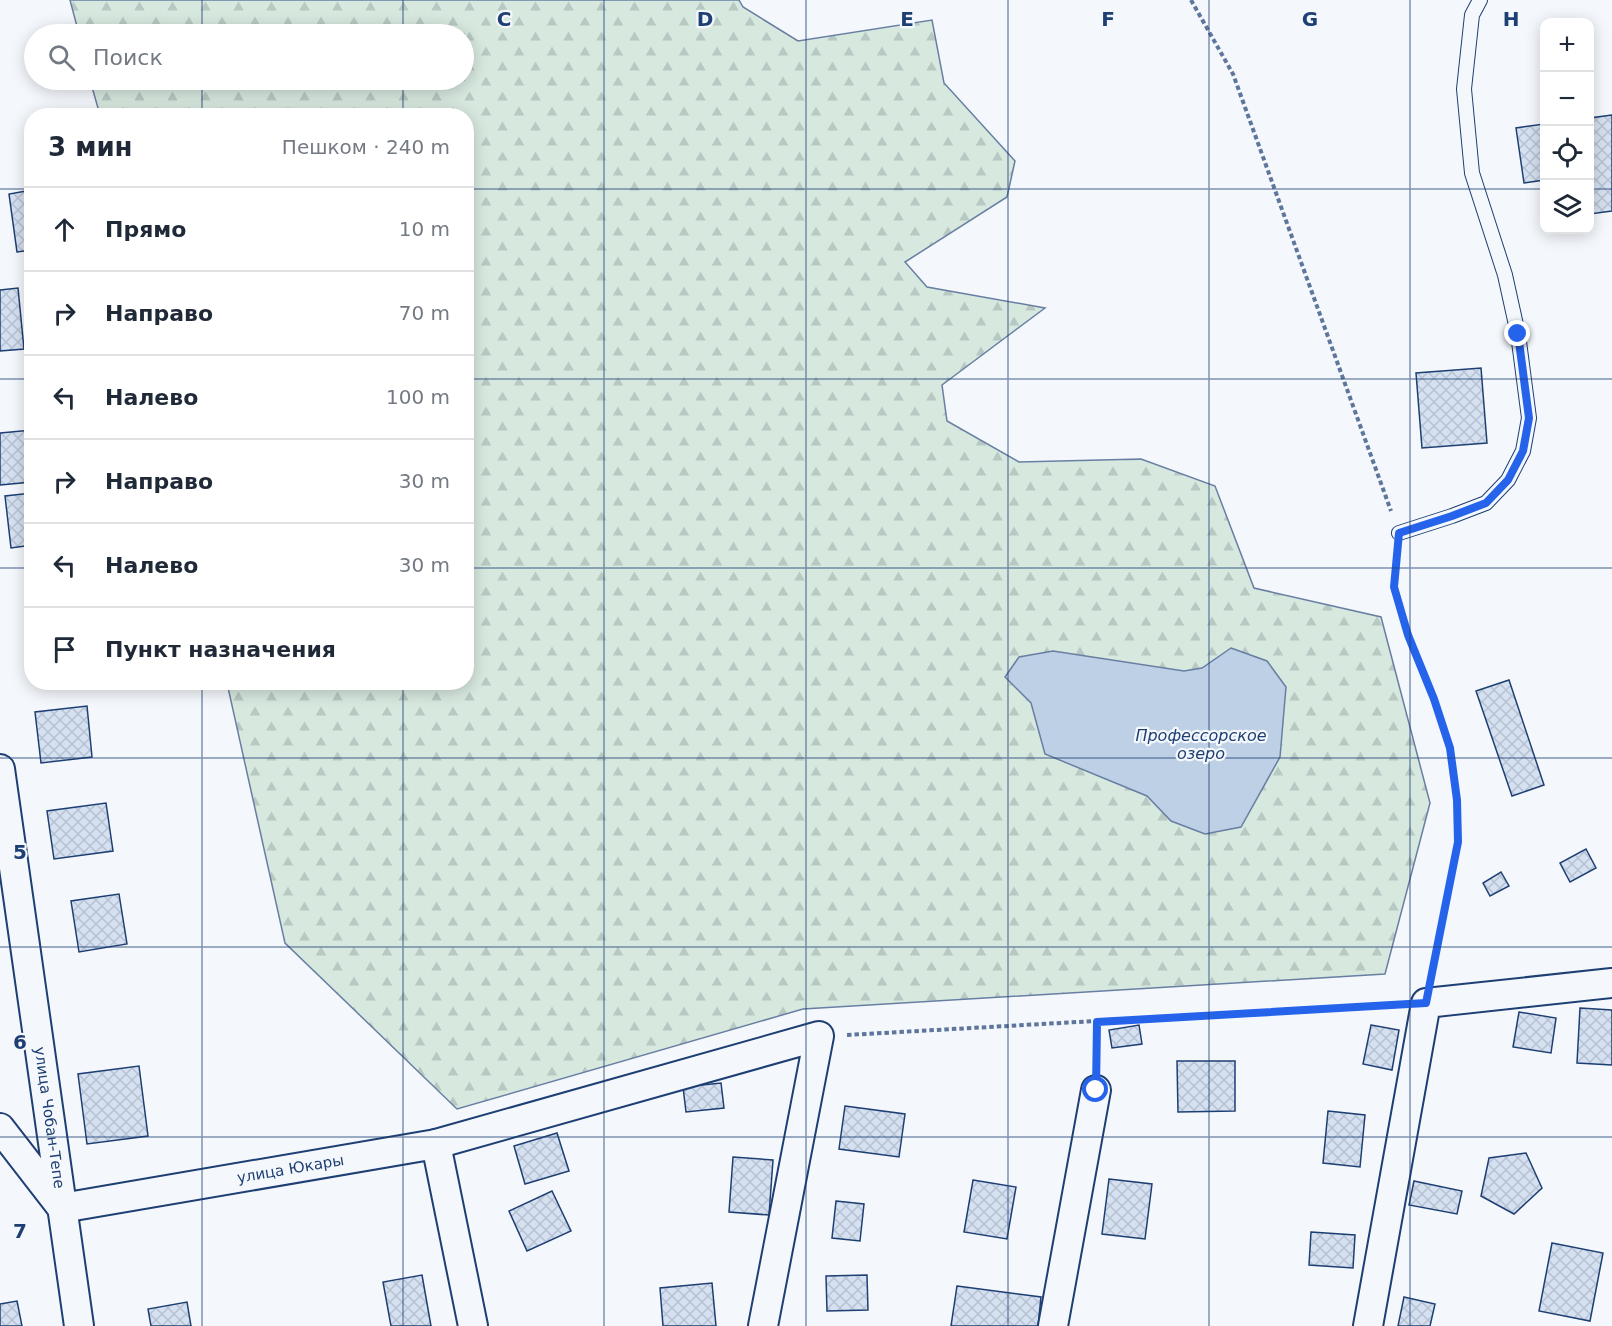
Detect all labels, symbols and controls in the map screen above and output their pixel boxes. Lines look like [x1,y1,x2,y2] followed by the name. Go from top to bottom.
[497,7,511,31] text: C
[697,7,713,31] text: D
[900,7,914,31] text: E
[1101,7,1115,31] text: F
[1302,7,1318,31] text: G
[1503,7,1519,31] text: H
[1540,18,1594,234] map controls
[1540,18,1594,72] button: +
[24,24,474,90] search box
[45,41,78,74] icon: search
[93,45,163,70] text: Поиск
[1540,72,1594,126] button: −
[1540,126,1594,180] button: locate
[48,132,133,162] text: 3 мин
[282,135,450,159] text: Пешком · 240 m
[1540,180,1594,234] button: layers
[48,213,81,246] icon: ahead
[105,217,186,242] text: Прямо
[399,217,450,241] text: 10 m
[48,297,81,330] icon: right
[105,301,213,326] text: Направо
[399,301,450,325] text: 70 m
[1504,320,1530,346] route end
[48,381,81,414] icon: left
[105,385,198,410] text: Налево
[386,385,450,409] text: 100 m
[48,465,81,498] icon: right
[105,469,213,494] text: Направо
[399,469,450,493] text: 30 m
[48,549,81,582] icon: left
[105,553,198,578] text: Налево
[399,553,450,577] text: 30 m
[48,633,81,666] icon: arrive
[105,637,336,662] text: Пункт назначения
[1135,726,1267,763] water label: Профессорское озеро
[13,840,27,864] text: 5
[13,1030,27,1054] text: 6
[30,1045,68,1190] street label: улица Чобан-Тепе
[1082,1076,1108,1102] route start
[236,1151,345,1187] street label: улица Юкары
[13,1219,27,1243] text: 7

